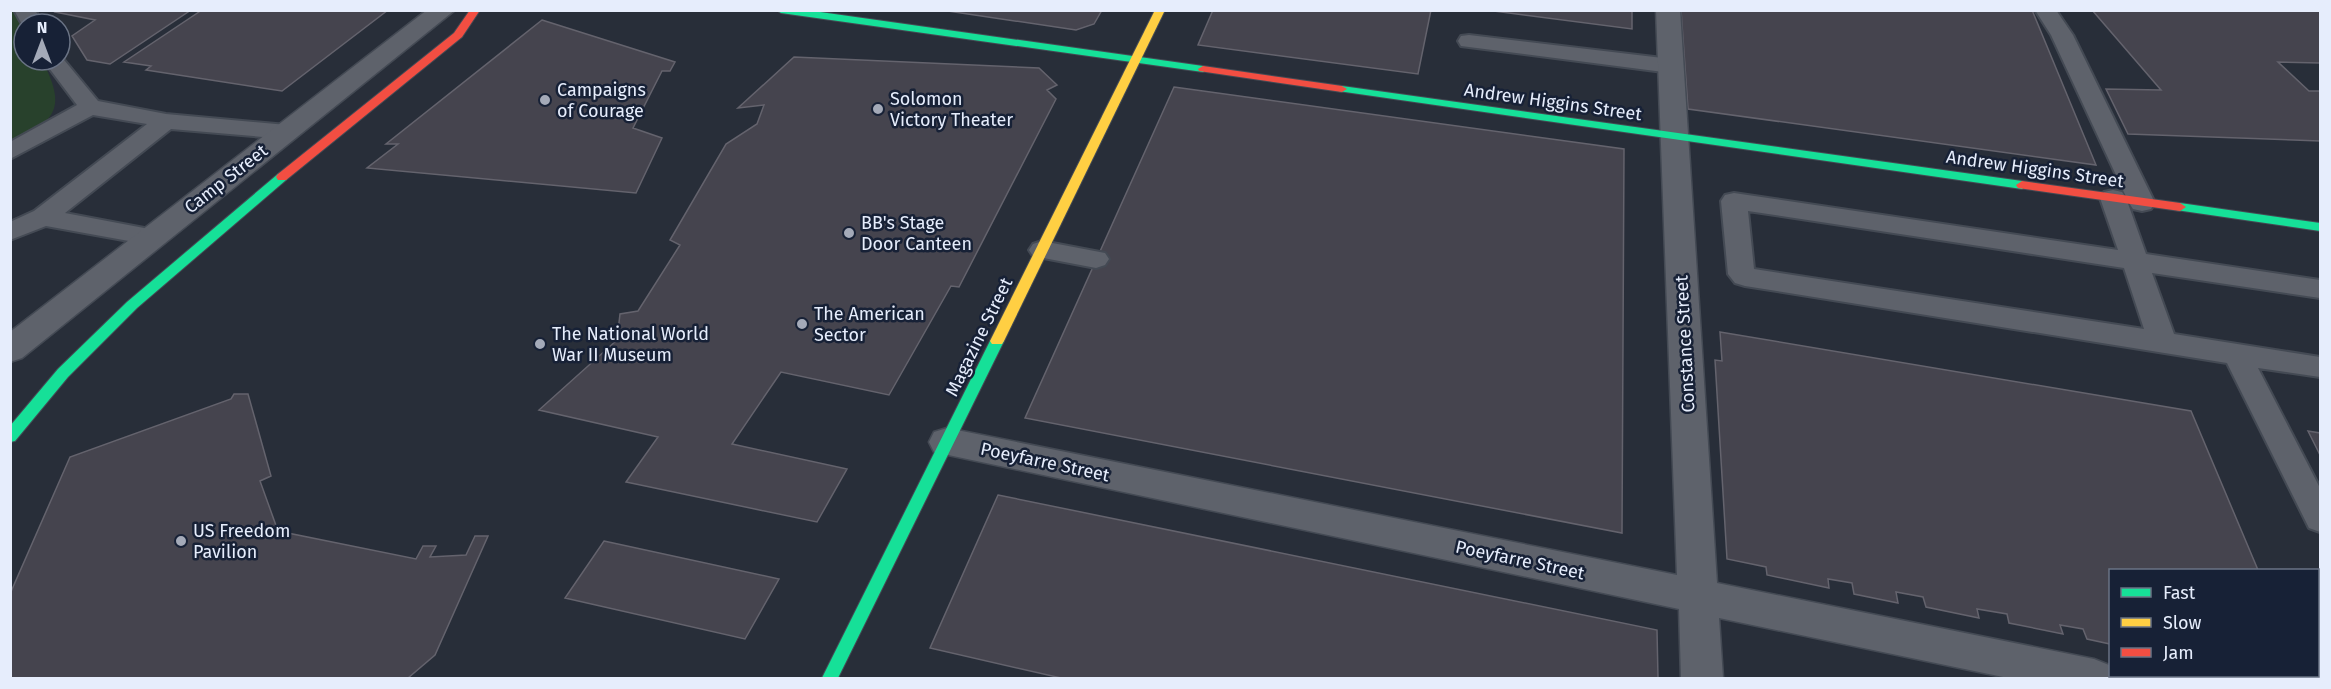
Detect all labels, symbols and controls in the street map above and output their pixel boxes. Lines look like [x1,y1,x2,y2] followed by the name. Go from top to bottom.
[12,12,72,72] north arrow
[37,18,47,37] text: N
[557,79,646,122] place label: Campaigns of Courage
[1463,79,1644,125] street label: Andrew Higgins Street
[890,88,1013,131] place label: Solomon Victory Theater
[538,93,552,107] marker: Campaigns of Courage
[871,102,885,116] marker: Solomon Victory Theater
[180,139,272,218] street label: Camp Street
[1945,146,2126,192] street label: Andrew Higgins Street
[861,212,972,255] place label: BB's Stage Door Canteen
[842,226,856,240] marker: BB's Stage Door Canteen
[941,274,1017,400] street label: Magazine Street
[1670,274,1700,413] street label: Constance Street
[814,303,925,346] place label: The American Sector
[795,317,809,331] marker: The American Sector
[552,323,709,366] place label: The National World War II Museum
[533,337,547,351] marker: The National World War II Museum
[979,438,1112,487] street label: Poeyfarre Street
[193,520,290,563] place label: US Freedom Pavilion
[174,534,188,548] marker: US Freedom Pavilion
[1454,536,1587,585] street label: Poeyfarre Street
[2109,569,2319,677] legend
[2163,582,2196,604] text: Fast
[2163,612,2202,634] text: Slow
[2163,642,2194,664] text: Jam

